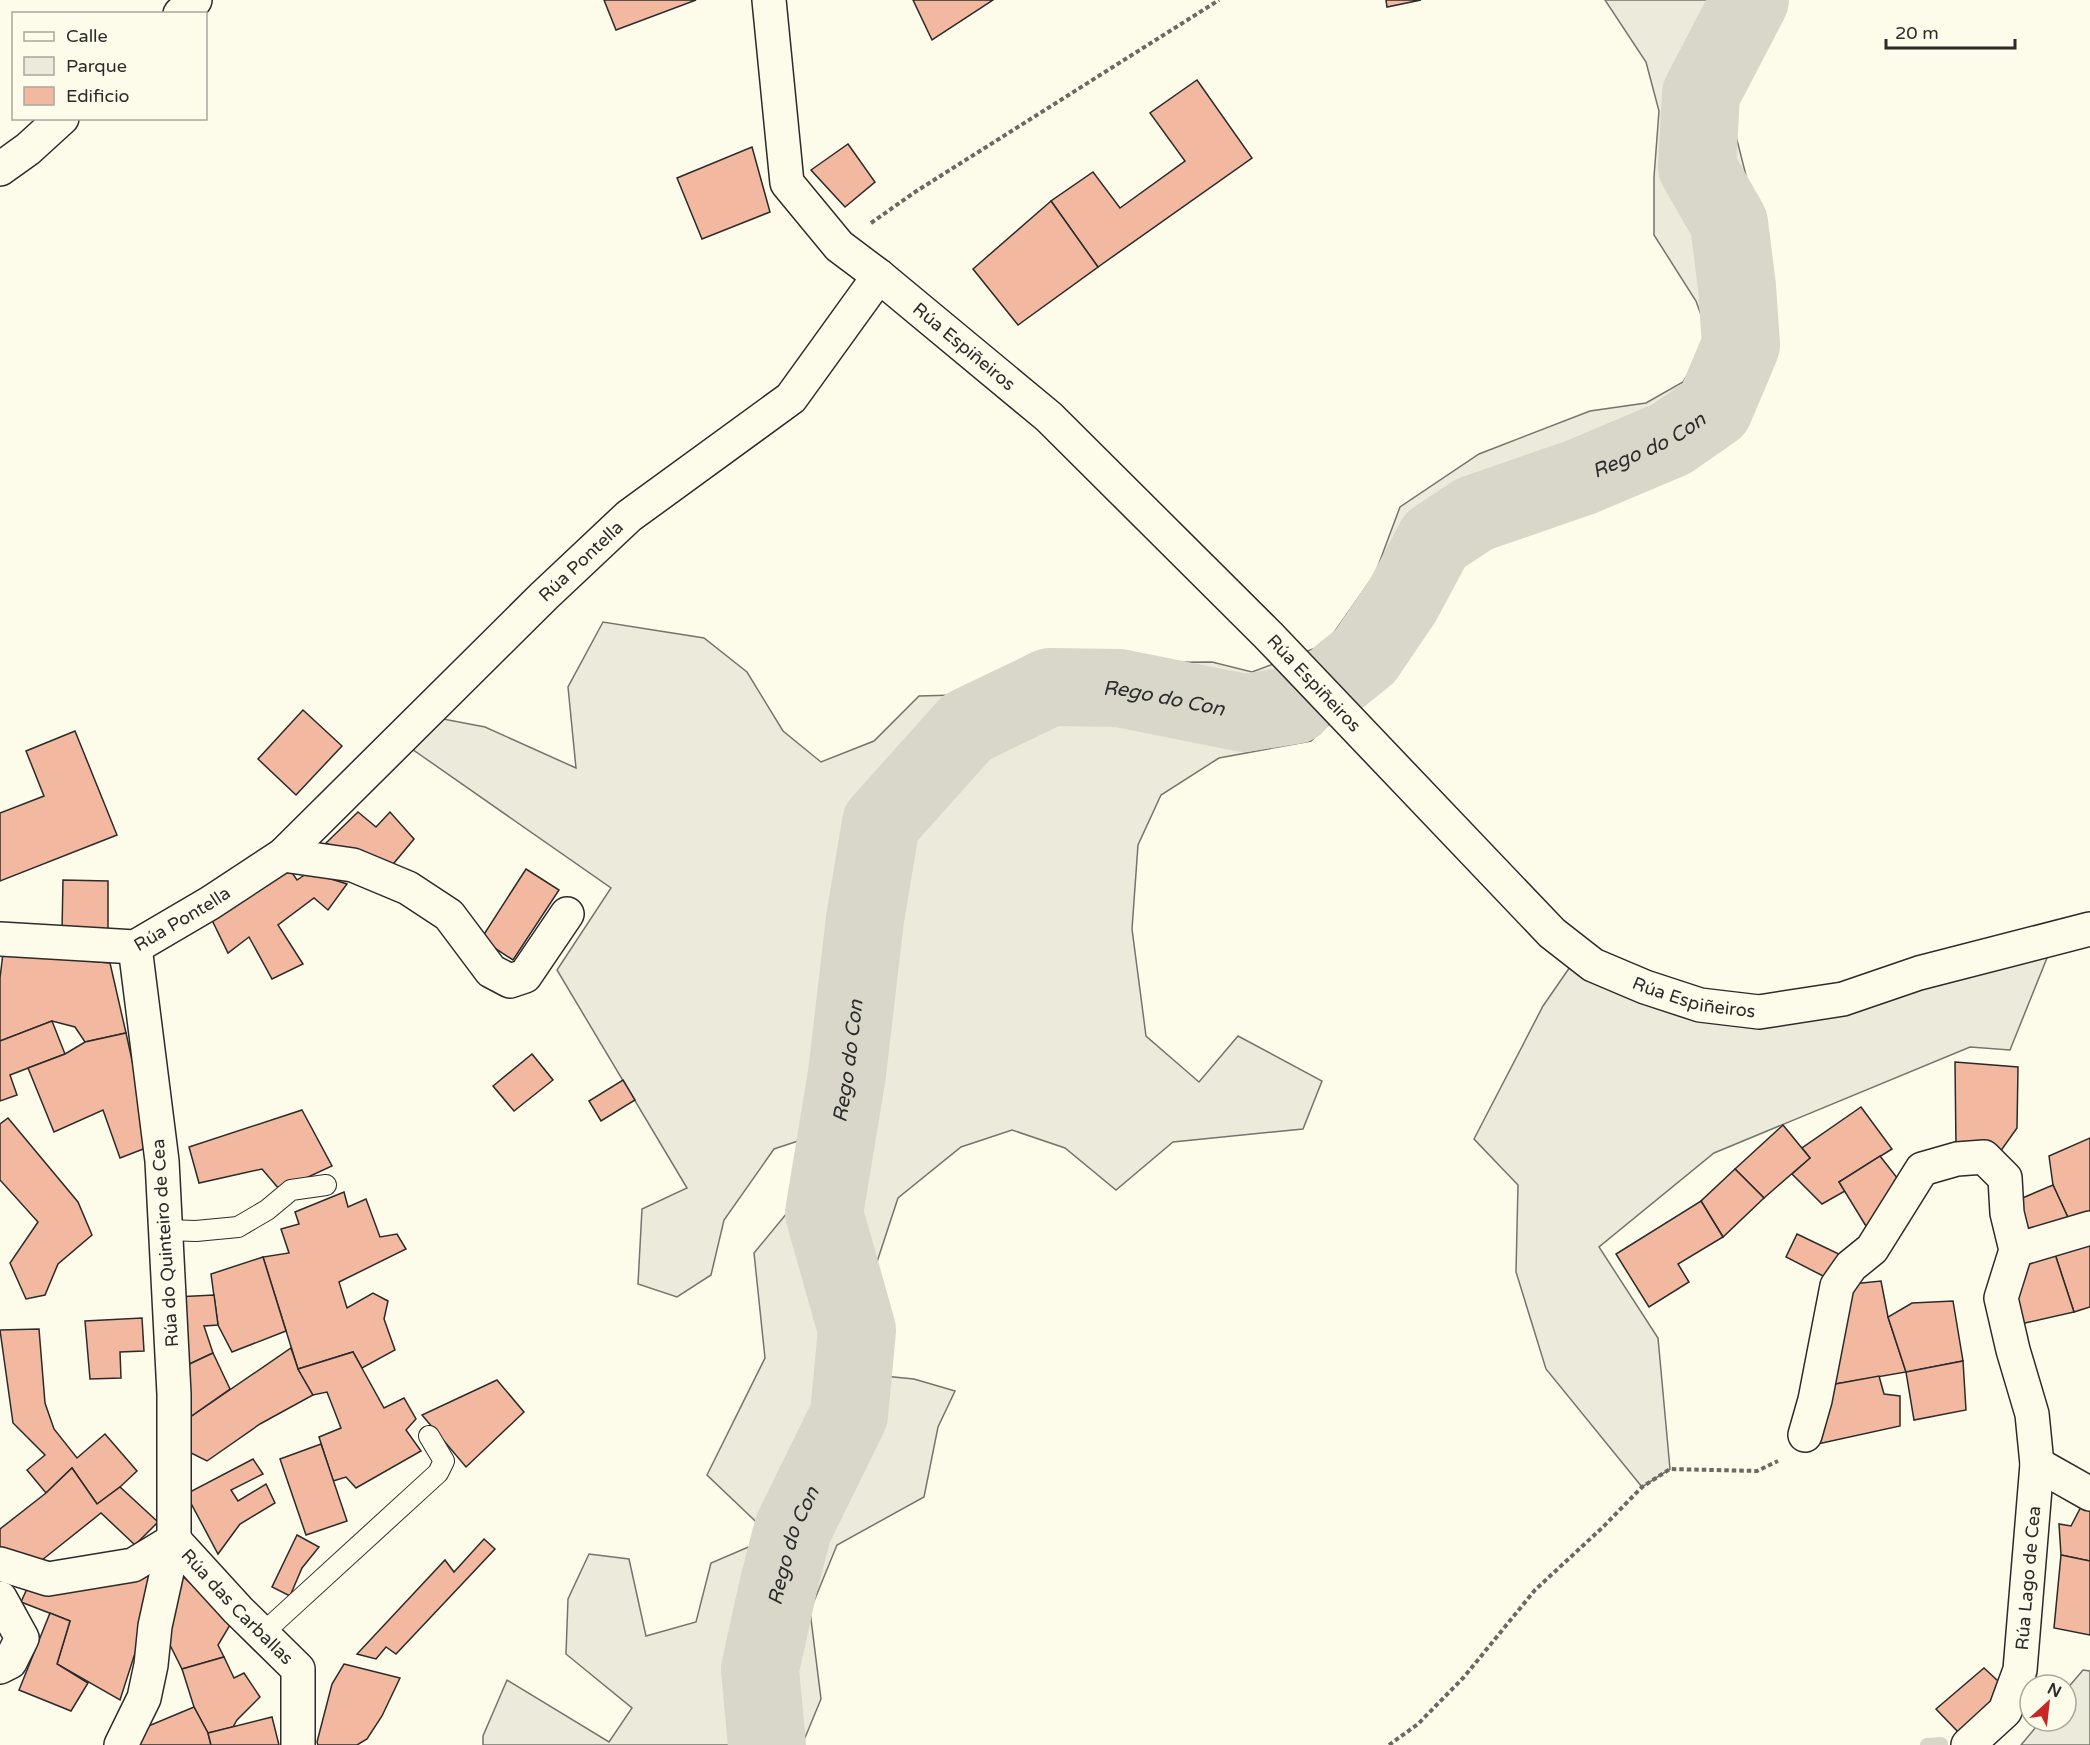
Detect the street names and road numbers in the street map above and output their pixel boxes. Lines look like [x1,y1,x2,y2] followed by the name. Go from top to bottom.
[908,298,1020,395] street label: Rúa Espiñeiros
[534,516,628,606] street label: Rúa Pontella
[1262,630,1365,737] street label: Rúa Espiñeiros
[130,882,234,956] street label: Rúa Pontella
[1629,972,1757,1022] street label: Rúa Espiñeiros
[147,1138,183,1348] street label: Rúa do Quinteiro de Cea
[2011,1505,2045,1651] street label: Rúa Lago de Cea
[177,1544,298,1669] street label: Rúa das Carballas

